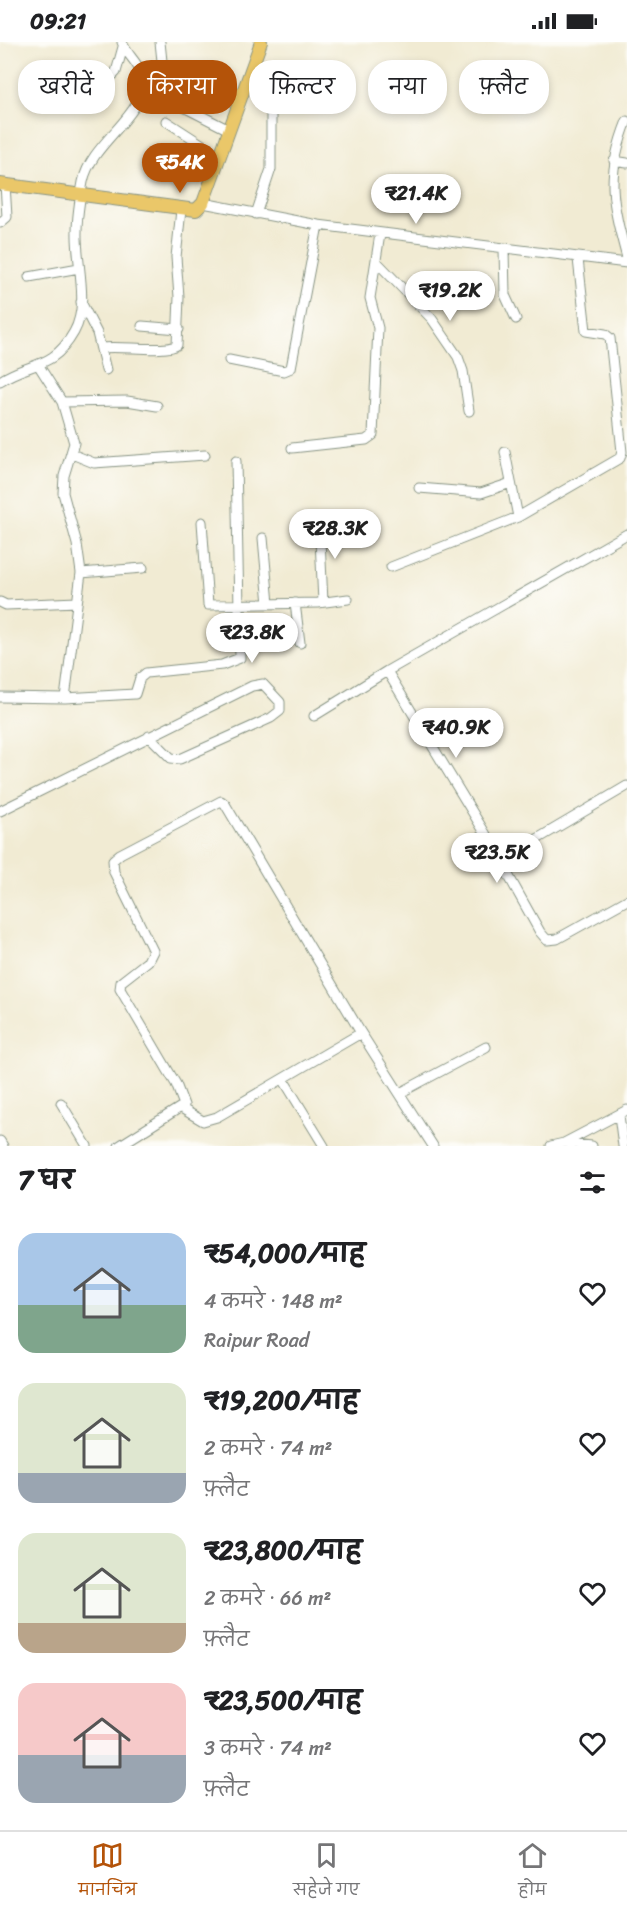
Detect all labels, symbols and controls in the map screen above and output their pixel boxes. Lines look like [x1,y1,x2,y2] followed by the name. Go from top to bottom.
[30,2,86,41] text: 09:21
[18,60,115,114] chip: खरीदें
[127,60,237,114] chip: किराया
[249,60,356,114] chip: फ़िल्टर
[368,60,447,114] chip: नया
[459,60,549,114] chip: फ़्लैट
[144,143,216,194] pin: ₹54K
[156,145,204,180] text: ₹54K
[367,174,465,225] pin: ₹21.4K
[385,176,447,211] text: ₹21.4K
[401,271,499,322] pin: ₹19.2K
[419,273,481,308] text: ₹19.2K
[286,509,384,560] pin: ₹28.3K
[303,511,367,546] text: ₹28.3K
[203,613,301,664] pin: ₹23.8K
[220,615,284,650] text: ₹23.8K
[407,708,505,759] pin: ₹40.9K
[423,710,489,745] text: ₹40.9K
[448,833,546,884] pin: ₹23.5K
[465,835,529,870] text: ₹23.5K
[18,1157,74,1203] text: 7 घर
[576,1166,609,1199] icon: filters
[204,1230,366,1276] text: ₹54,000/माह
[66,1257,138,1329] icon: home
[576,1277,609,1310] icon: heart
[204,1284,343,1319] text: 4 कमरे · 148 m²
[204,1323,309,1358] text: Raipur Road
[204,1377,359,1423] text: ₹19,200/माह
[66,1407,138,1479] icon: home
[576,1427,609,1460] icon: heart
[204,1431,332,1466] text: 2 कमरे · 74 m²
[204,1472,250,1507] text: फ़्लैट
[204,1527,362,1573] text: ₹23,800/माह
[66,1557,138,1629] icon: home
[576,1577,609,1610] icon: heart
[204,1581,331,1616] text: 2 कमरे · 66 m²
[204,1622,250,1657] text: फ़्लैट
[204,1677,362,1723] text: ₹23,500/माह
[66,1707,138,1779] icon: home
[576,1727,609,1760] icon: heart
[204,1731,332,1766] text: 3 कमरे · 74 m²
[204,1772,250,1807] text: फ़्लैट
[78,1839,137,1907] tab: मानचित्र
[293,1839,360,1907] tab: सहेजे गए
[516,1839,549,1907] tab: होम

